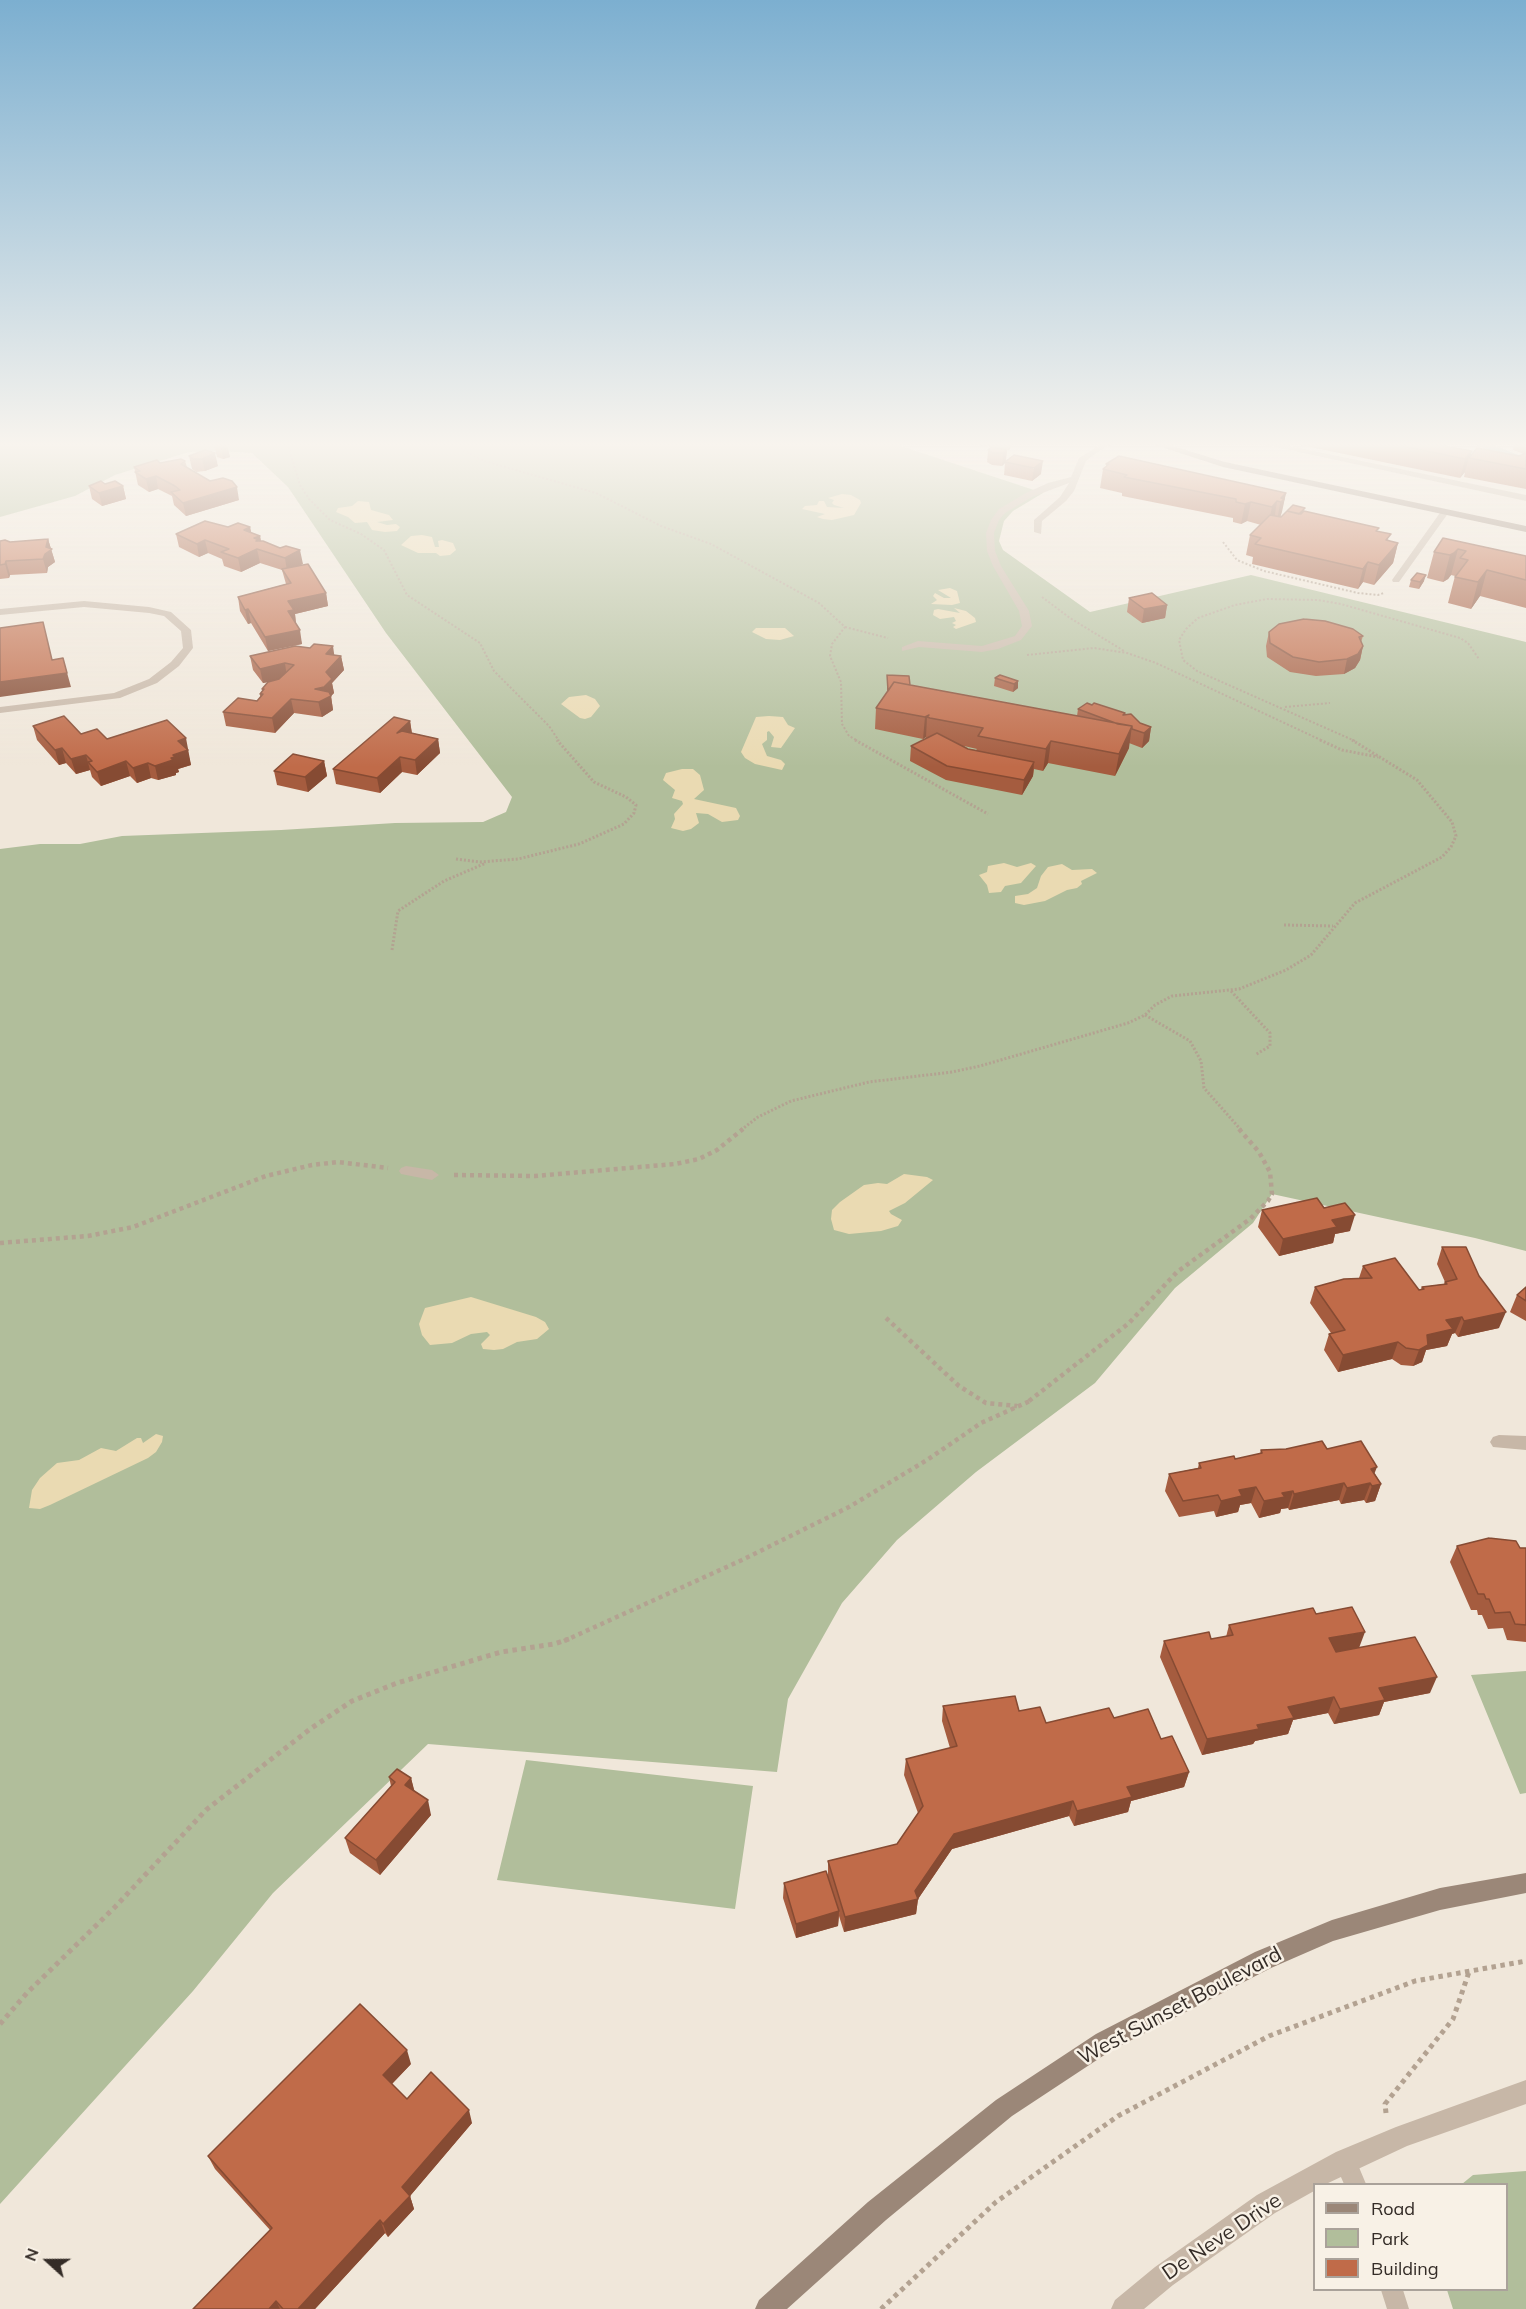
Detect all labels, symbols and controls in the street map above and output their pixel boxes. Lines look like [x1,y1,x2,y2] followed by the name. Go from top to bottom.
[1074,1942,1286,2070] street label: West Sunset Boulevard
[1313,2183,1508,2291] legend
[1158,2188,1286,2286] street label: De Neve Drive
[1371,2197,1415,2220] text: Road
[1371,2227,1409,2250] text: Park
[18,2231,78,2291] north arrow
[20,2245,43,2264] text: N
[1371,2257,1439,2280] text: Building

